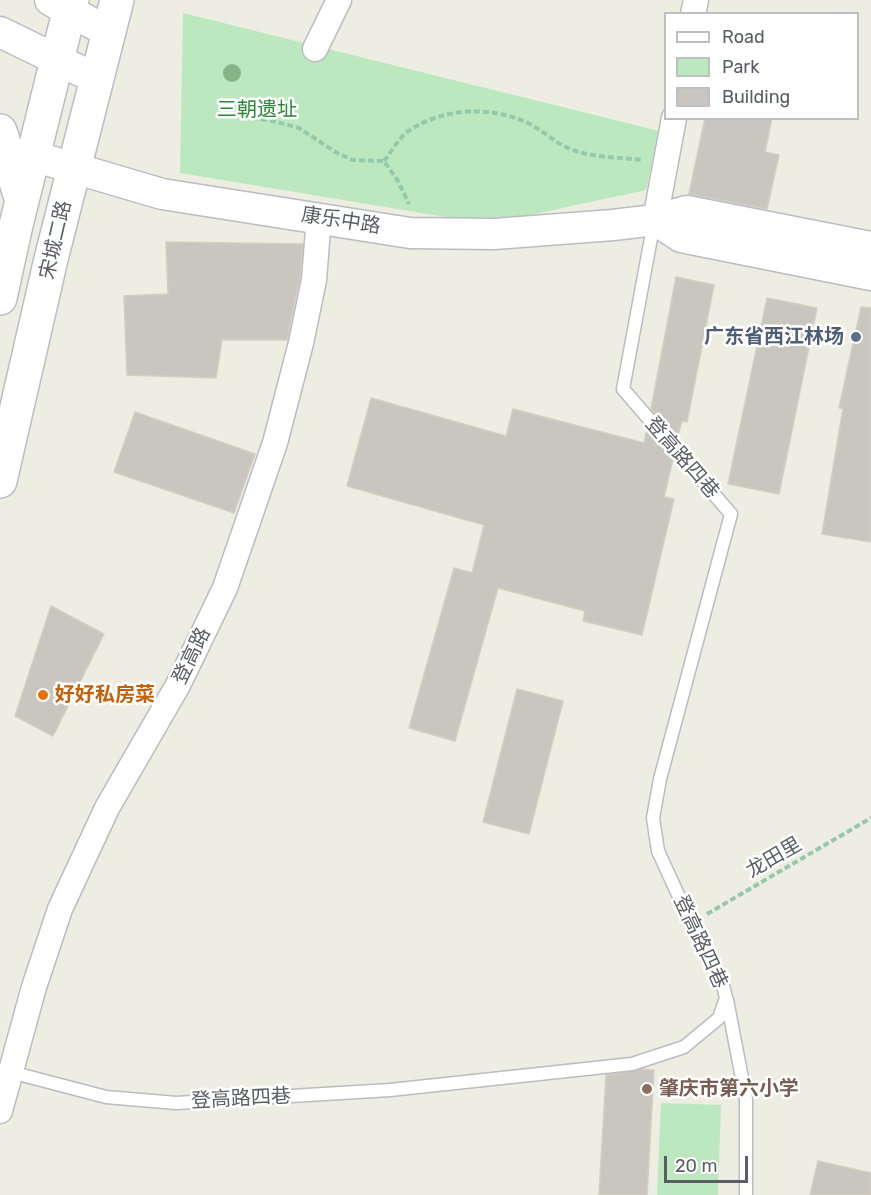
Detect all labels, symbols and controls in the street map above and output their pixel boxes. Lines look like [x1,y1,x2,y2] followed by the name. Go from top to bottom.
[664,12,859,120] legend
[722,26,765,48] text: Road
[722,56,759,78] text: Park
[722,86,790,108] text: Building
[217,98,297,122] park label: 三朝遗址
[35,198,77,282] street label: 宋城二路
[300,203,382,239] street label: 康乐中路
[704,325,844,349] place label: 广东省西江林场
[849,330,863,344] marker: 广东省西江林场
[640,412,724,504] street label: 登高路四巷
[168,624,216,688] street label: 登高路
[55,683,155,707] place label: 好好私房菜
[36,688,50,702] marker: 好好私房菜
[742,833,806,883] street label: 龙田里
[668,892,732,992] street label: 登高路四巷
[659,1077,799,1101] place label: 肇庆市第六小学
[640,1082,654,1096] marker: 肇庆市第六小学
[190,1084,292,1114] street label: 登高路四巷
[667,1144,751,1182] scale bar
[675,1155,717,1177] text: 20 m

